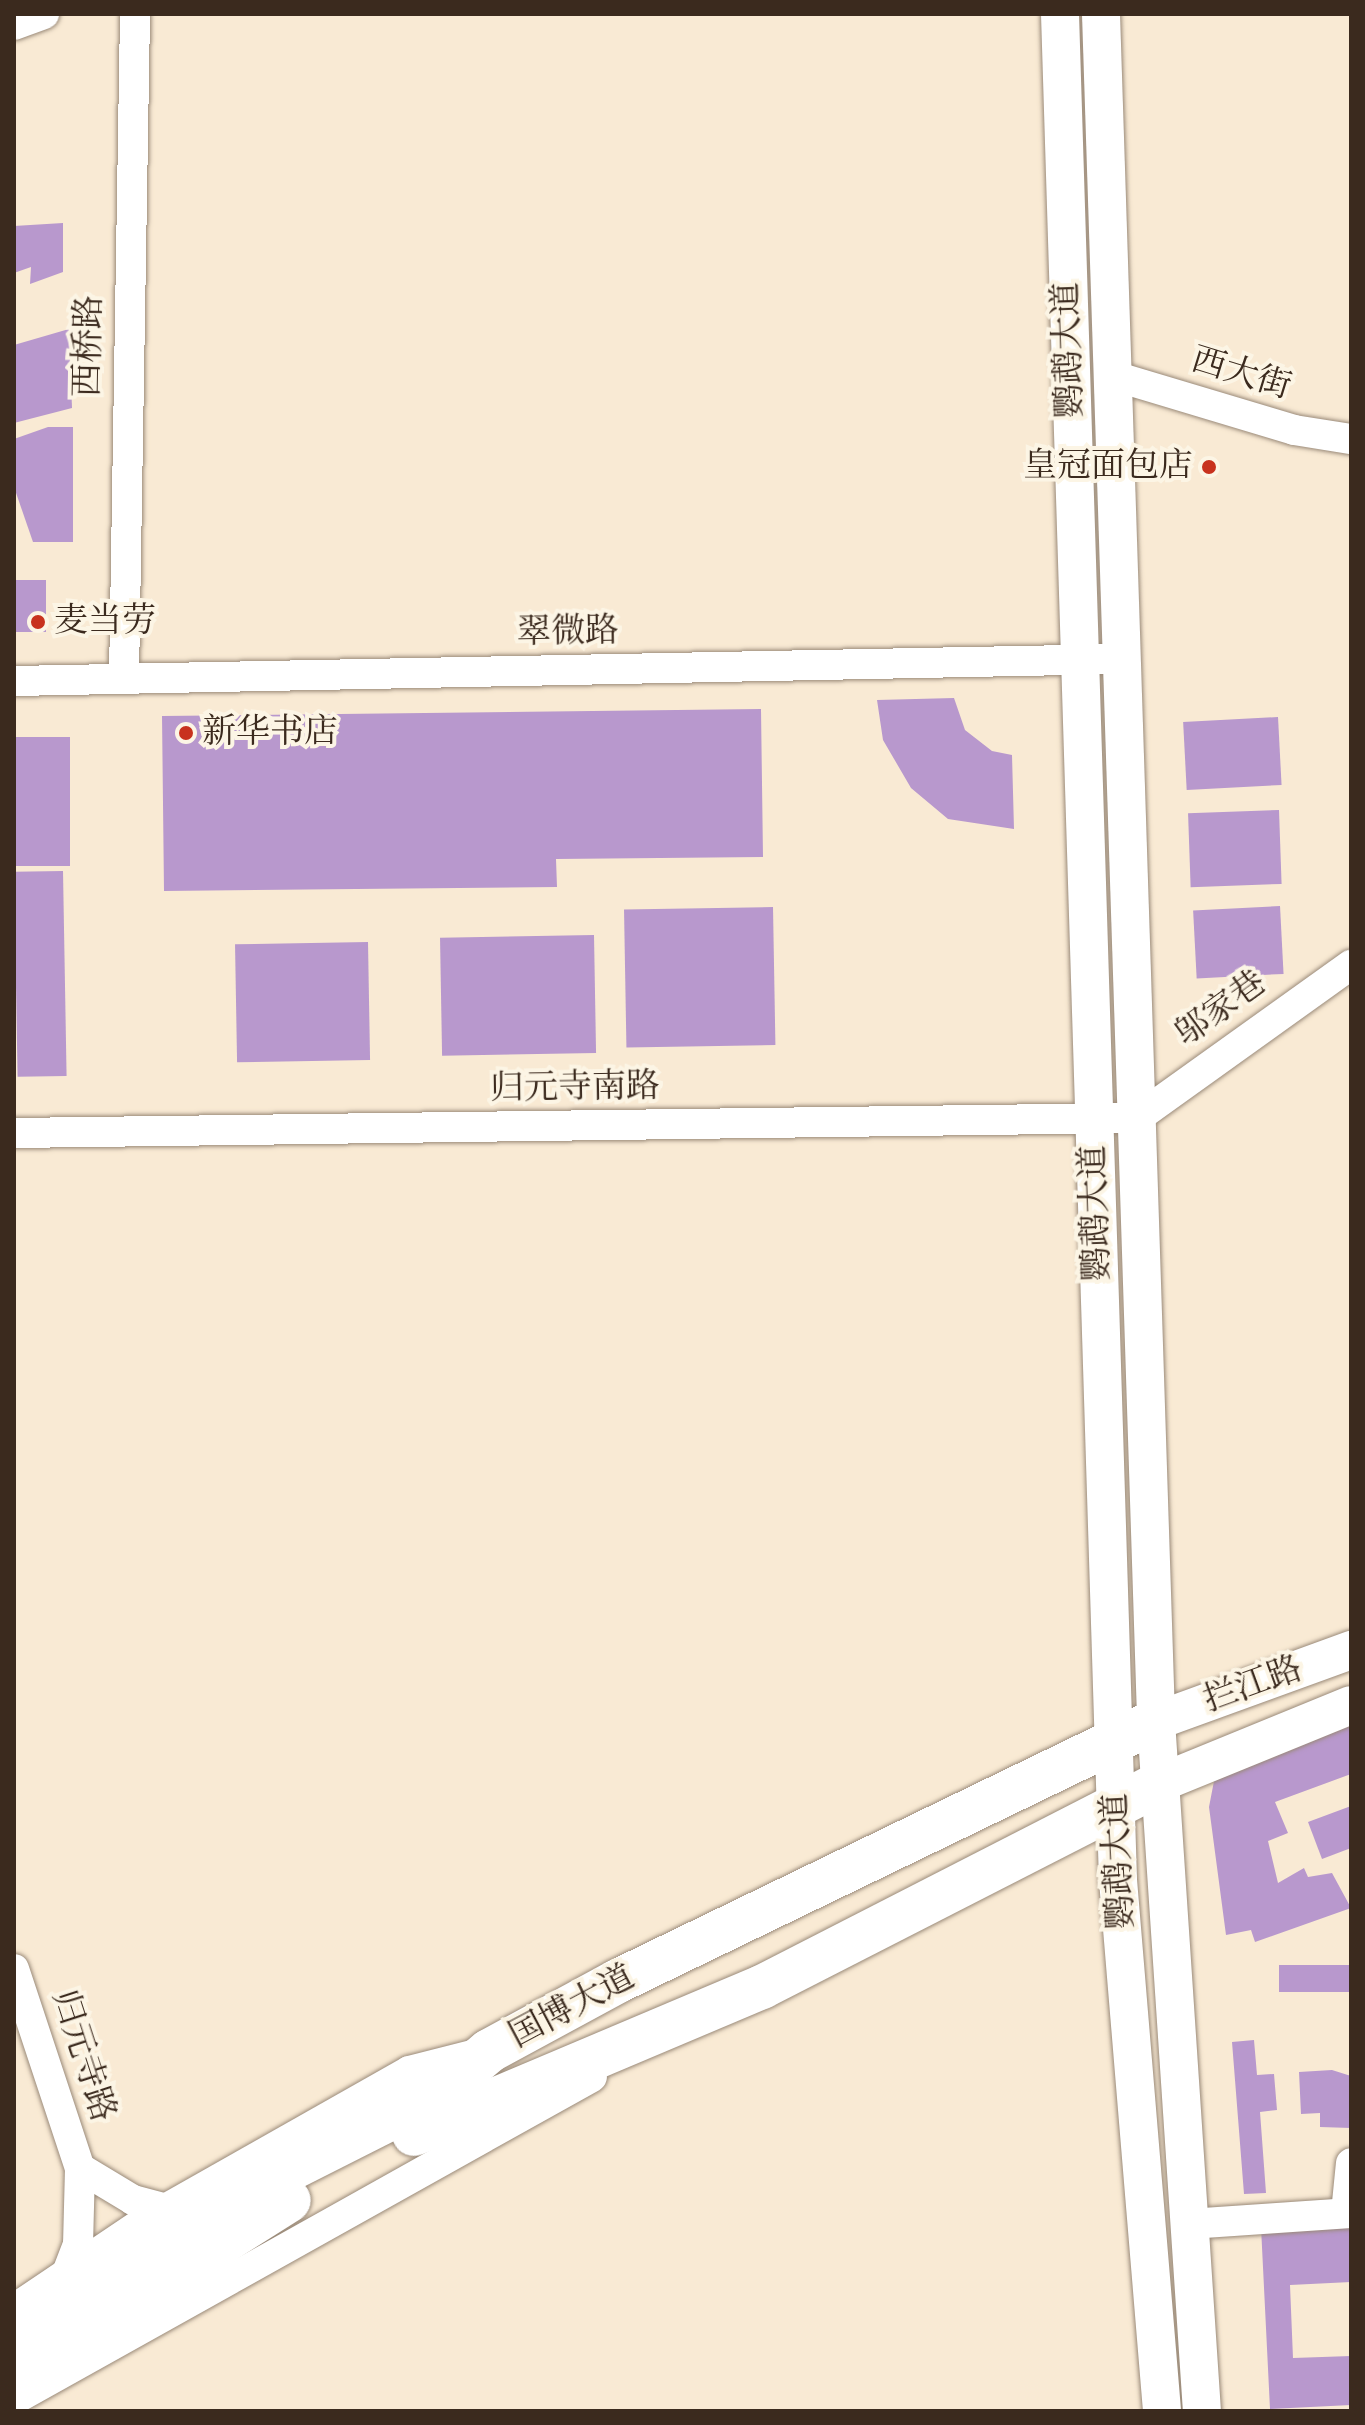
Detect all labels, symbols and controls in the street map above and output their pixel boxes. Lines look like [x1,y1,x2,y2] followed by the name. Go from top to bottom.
[1046,281,1092,419] street label: 鹦鹉大道
[68,295,110,397] street label: 西桥路
[1186,340,1296,408] street label: 西大街
[1023,447,1193,487] place label: 皇冠面包店
[1200,458,1218,476] marker: 皇冠面包店
[54,602,156,642] place label: 麦当劳
[517,611,619,653] street label: 翠微路
[29,613,47,631] marker: 麦当劳
[202,713,338,753] place label: 新华书店
[177,724,195,742] marker: 新华书店
[1168,963,1274,1055] street label: 邬家巷
[490,1066,660,1110] street label: 归元寺南路
[1073,1144,1119,1282] street label: 鹦鹉大道
[1198,1648,1308,1722] street label: 拦江路
[1095,1792,1143,1930] street label: 鹦鹉大道
[502,1957,642,2057] street label: 国博大道
[43,1985,123,2127] street label: 归元寺路

